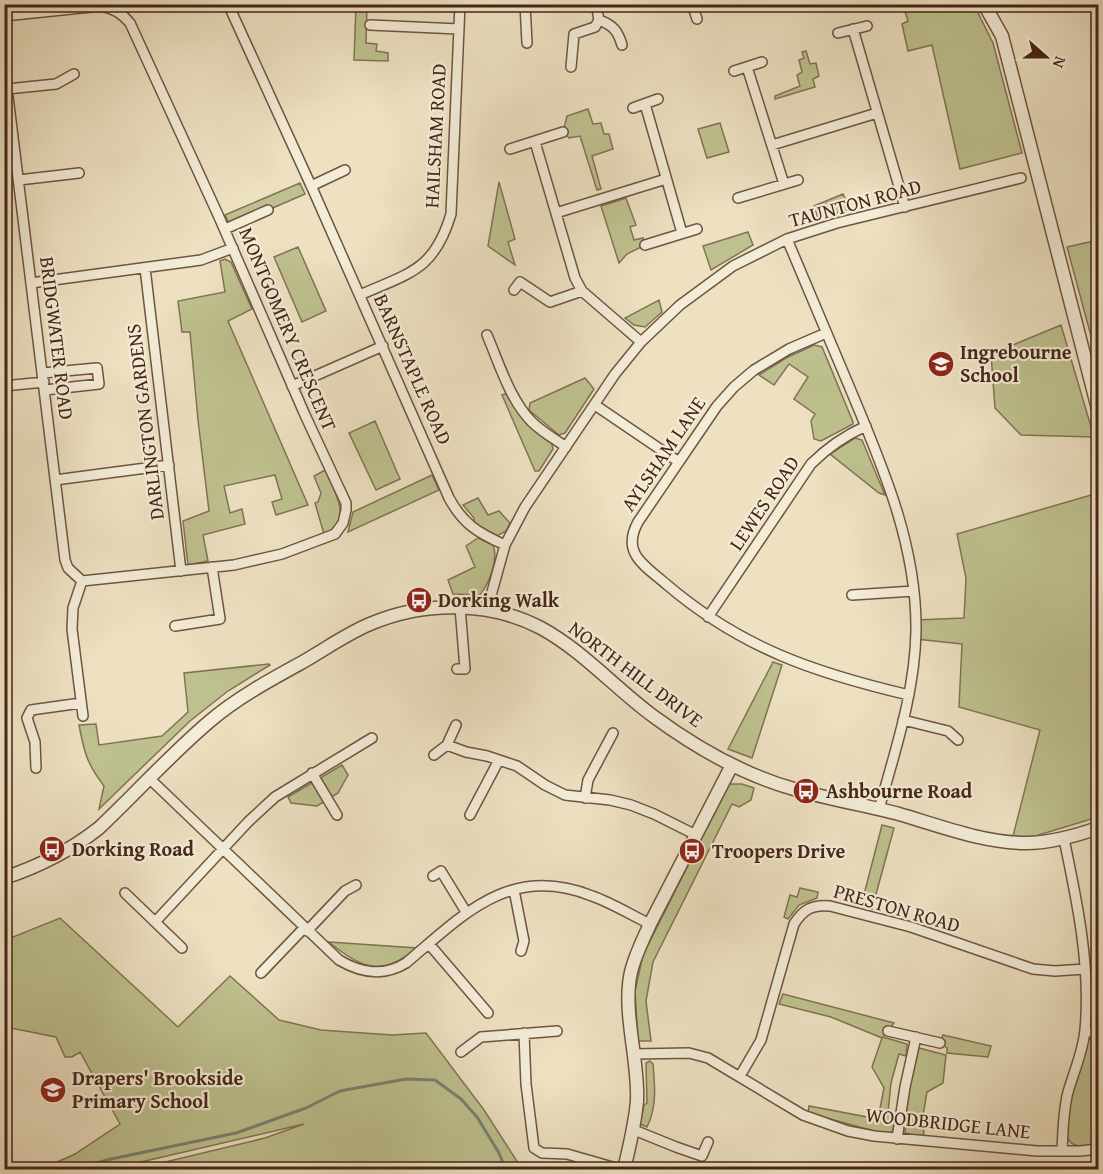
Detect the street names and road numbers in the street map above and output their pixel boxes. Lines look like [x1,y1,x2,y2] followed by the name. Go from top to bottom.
[416,63,453,209] street label: HAILSHAM ROAD
[786,171,924,234] street label: TAUNTON ROAD
[232,222,345,435] street label: MONTGOMERY CRESCENT
[33,255,82,421] street label: BRIDGWATER ROAD
[367,289,460,449] street label: BARNSTAPLE ROAD
[118,322,171,522] street label: DARLINGTON GARDENS
[613,390,712,517] street label: AYLSHAM LANE
[721,450,806,556] street label: LEWES ROAD
[563,613,710,734] street label: NORTH HILL DRIVE
[830,876,964,939] street label: PRESTON ROAD
[864,1099,1032,1146] street label: WOODBRIDGE LANE

